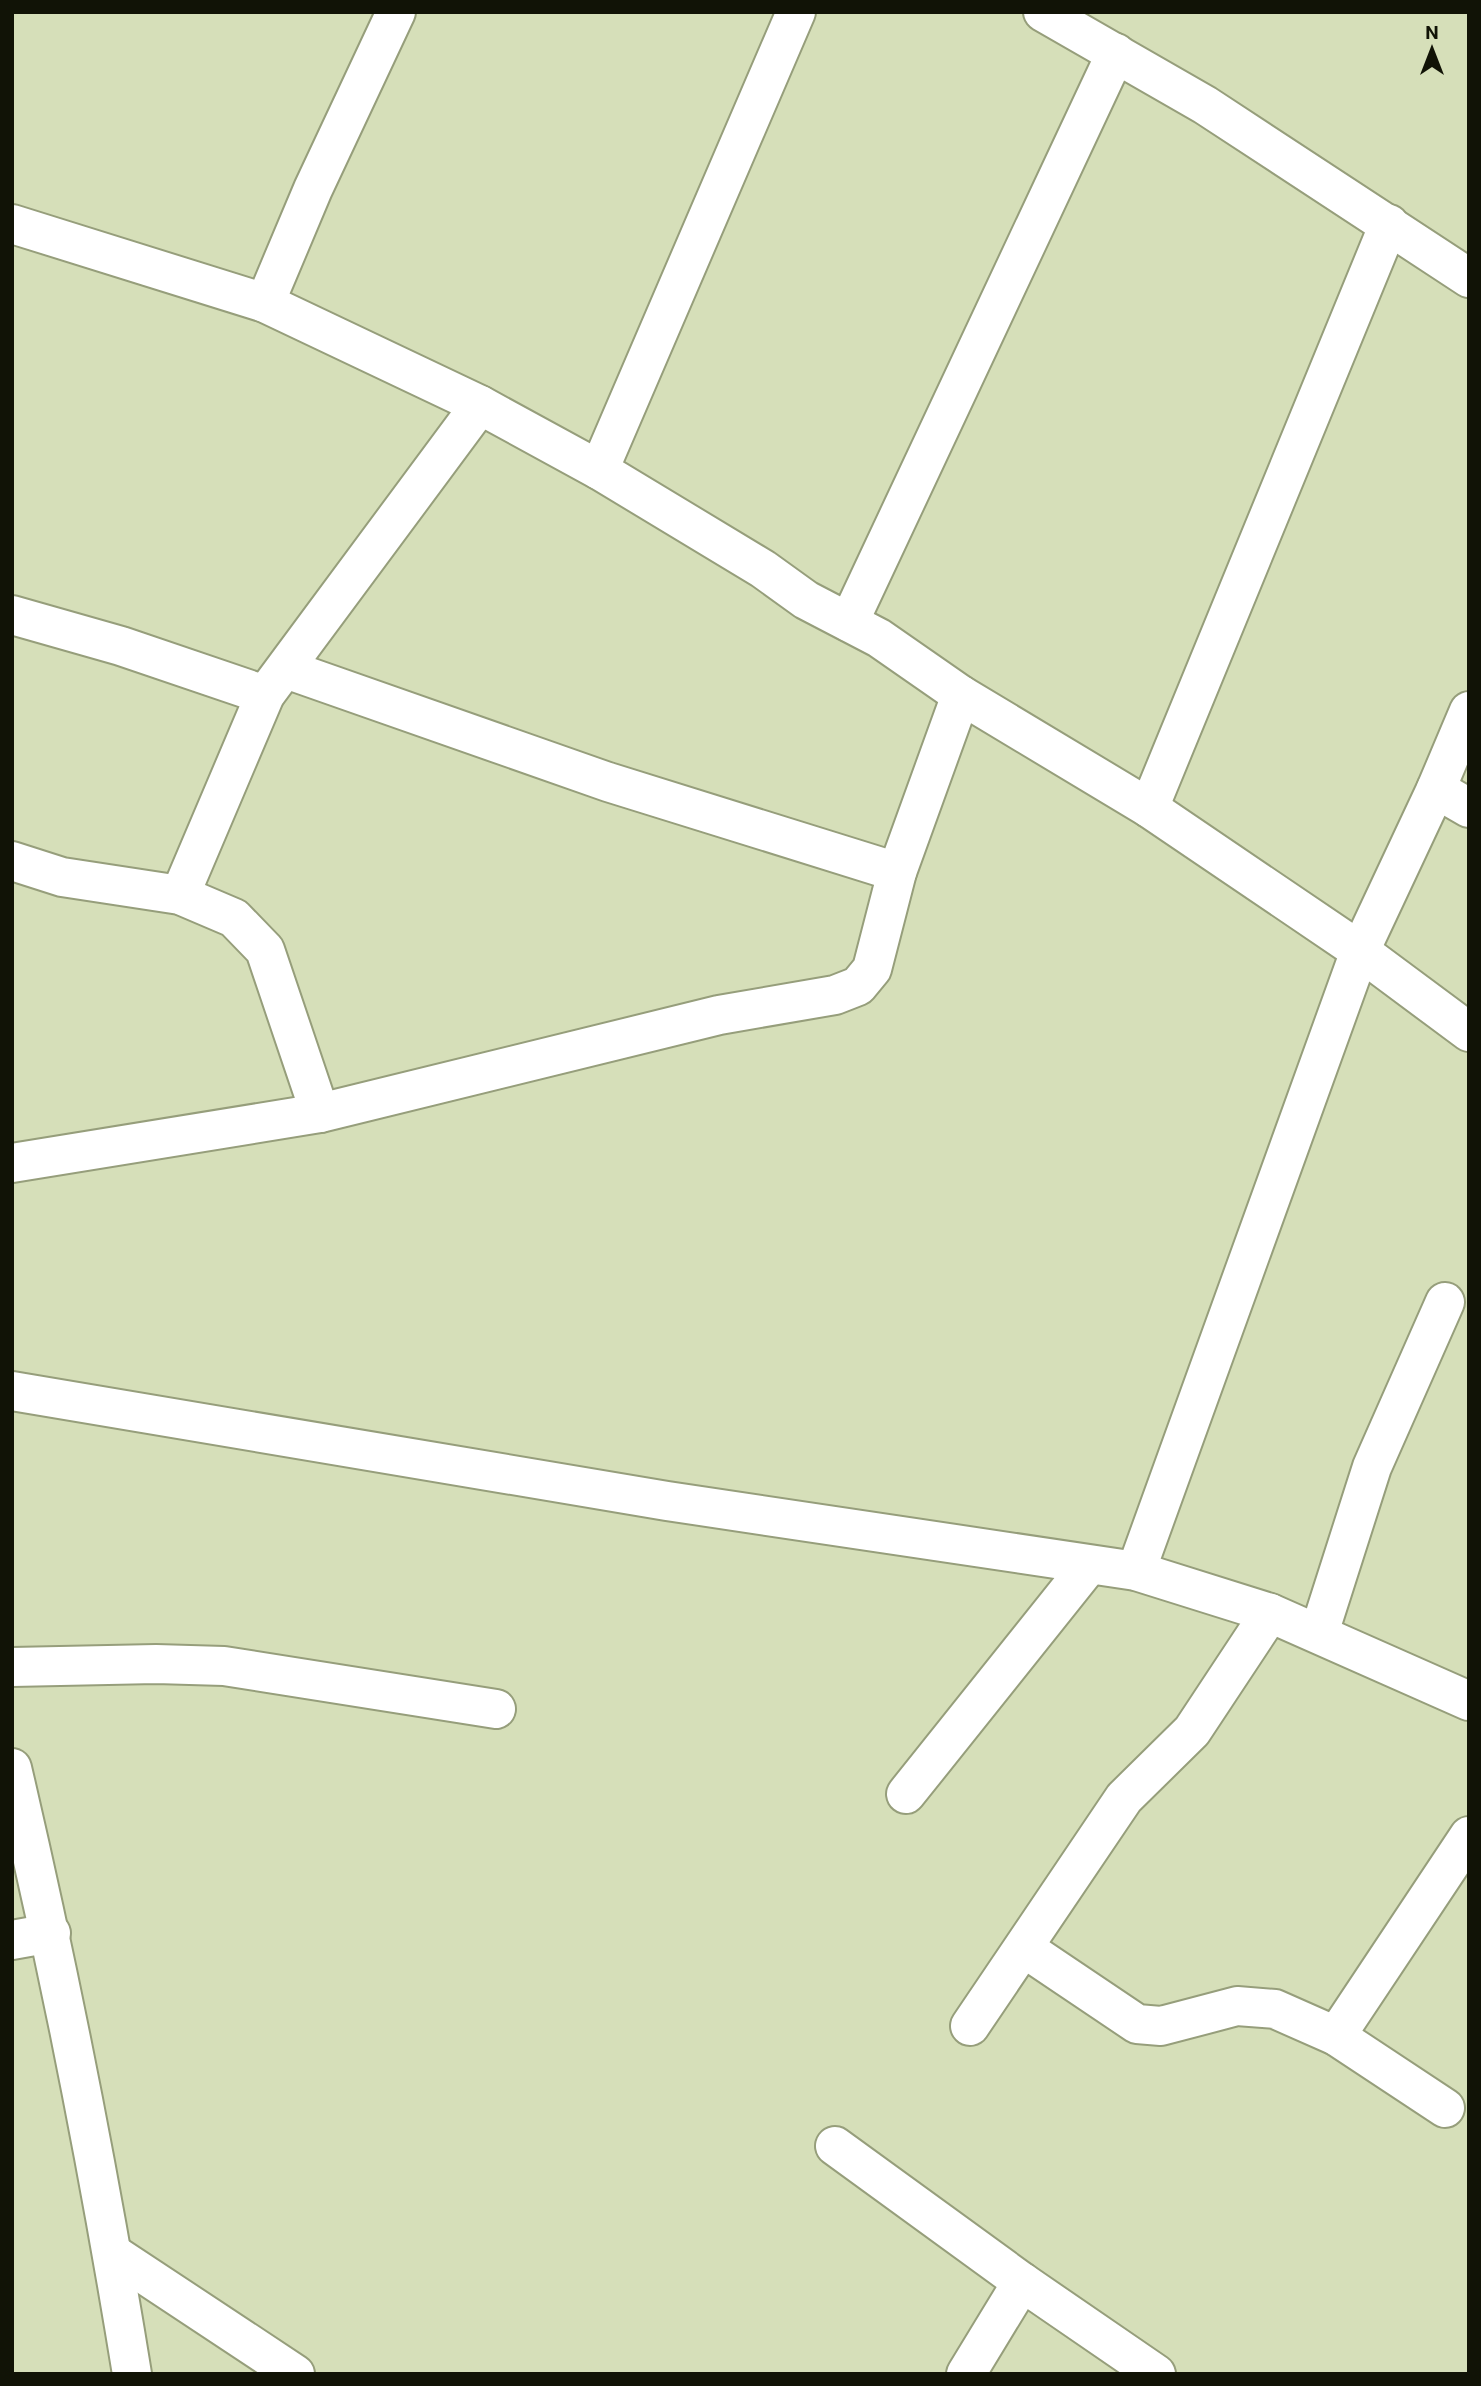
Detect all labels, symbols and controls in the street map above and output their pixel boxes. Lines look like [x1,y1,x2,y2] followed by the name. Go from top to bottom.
[1397,14,1467,84] north arrow
[1425,21,1439,44] text: N

